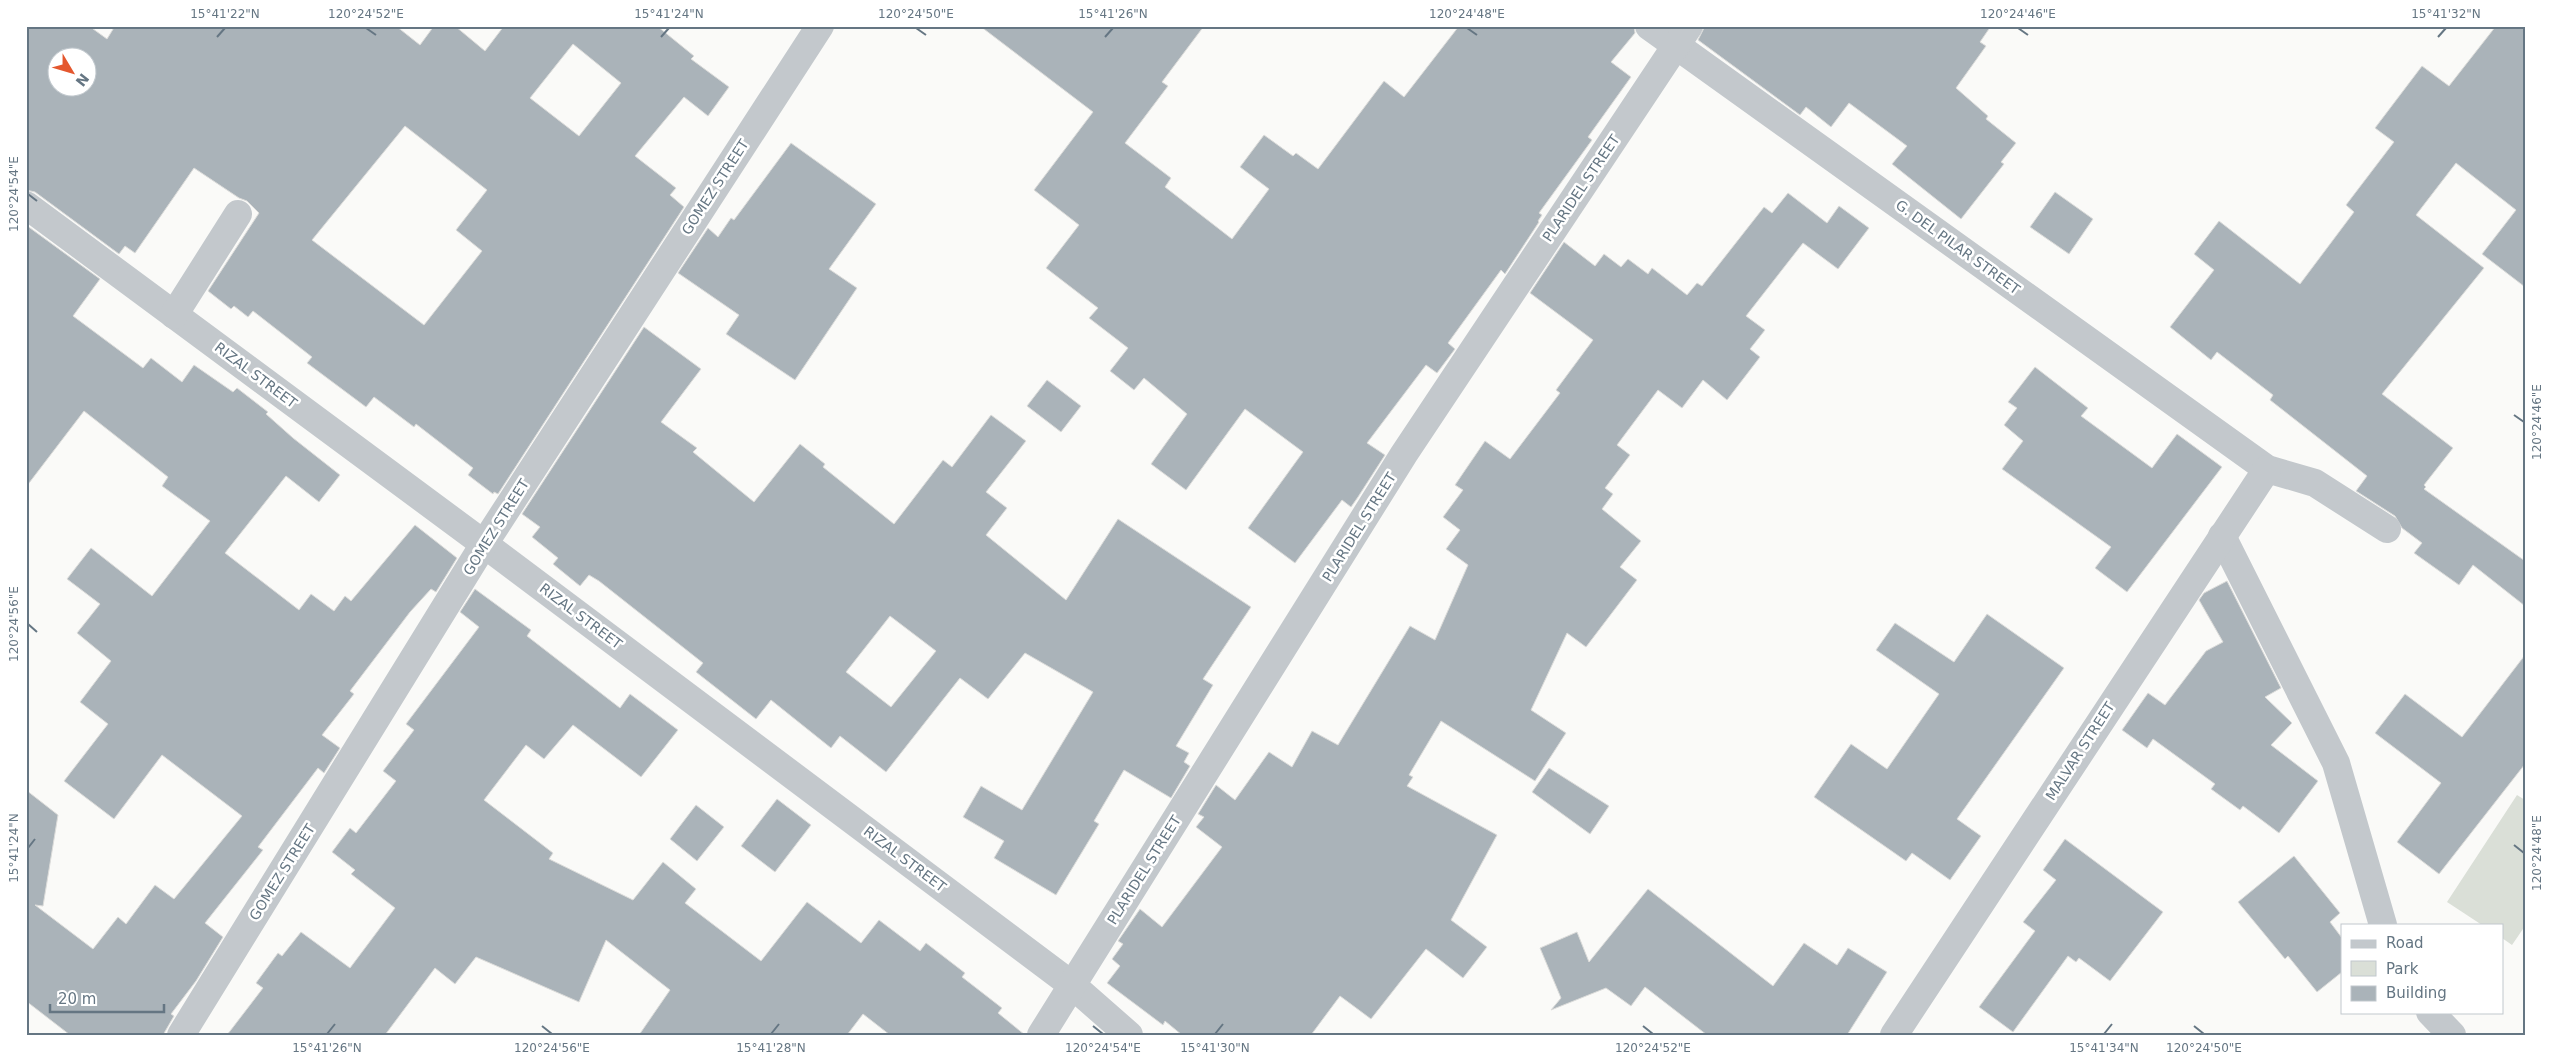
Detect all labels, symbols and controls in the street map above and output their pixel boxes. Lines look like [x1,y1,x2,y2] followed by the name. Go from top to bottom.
[190,7,260,21] text: 15°41'22"N
[328,7,404,21] text: 120°24'52"E
[634,7,704,21] text: 15°41'24"N
[878,7,954,21] text: 120°24'50"E
[1078,7,1148,21] text: 15°41'26"N
[1429,7,1505,21] text: 120°24'48"E
[1980,7,2056,21] text: 120°24'46"E
[2411,7,2481,21] text: 15°41'32"N
[48,48,98,98] north arrow
[72,70,92,90] text: N
[1539,131,1623,244] street label: PLARIDEL STREET
[678,136,752,238] street label: GOMEZ STREET
[7,156,21,232] text: 120°24'54"E
[1893,197,2024,298] street label: G. DEL PILAR STREET
[212,339,301,411] street label: RIZAL STREET
[2530,384,2544,460] text: 120°24'46"E
[1319,469,1399,584] street label: PLARIDEL STREET
[460,476,532,578] street label: GOMEZ STREET
[537,580,626,652] street label: RIZAL STREET
[7,586,21,662] text: 120°24'56"E
[2042,699,2118,803] street label: MALVAR STREET
[1104,812,1184,927] street label: PLARIDEL STREET
[7,813,21,883] text: 15°41'24"N
[2530,815,2544,891] text: 120°24'48"E
[246,821,318,923] street label: GOMEZ STREET
[861,823,950,895] street label: RIZAL STREET
[2341,924,2504,1014] legend
[2386,934,2424,952] text: Road
[2386,960,2419,978] text: Park
[50,981,164,1013] scale bar
[2386,984,2447,1002] text: Building
[58,990,96,1008] text: 20 m
[292,1041,362,1055] text: 15°41'26"N
[514,1041,590,1055] text: 120°24'56"E
[736,1041,806,1055] text: 15°41'28"N
[1065,1041,1141,1055] text: 120°24'54"E
[1180,1041,1250,1055] text: 15°41'30"N
[1615,1041,1691,1055] text: 120°24'52"E
[2069,1041,2139,1055] text: 15°41'34"N
[2166,1041,2242,1055] text: 120°24'50"E

